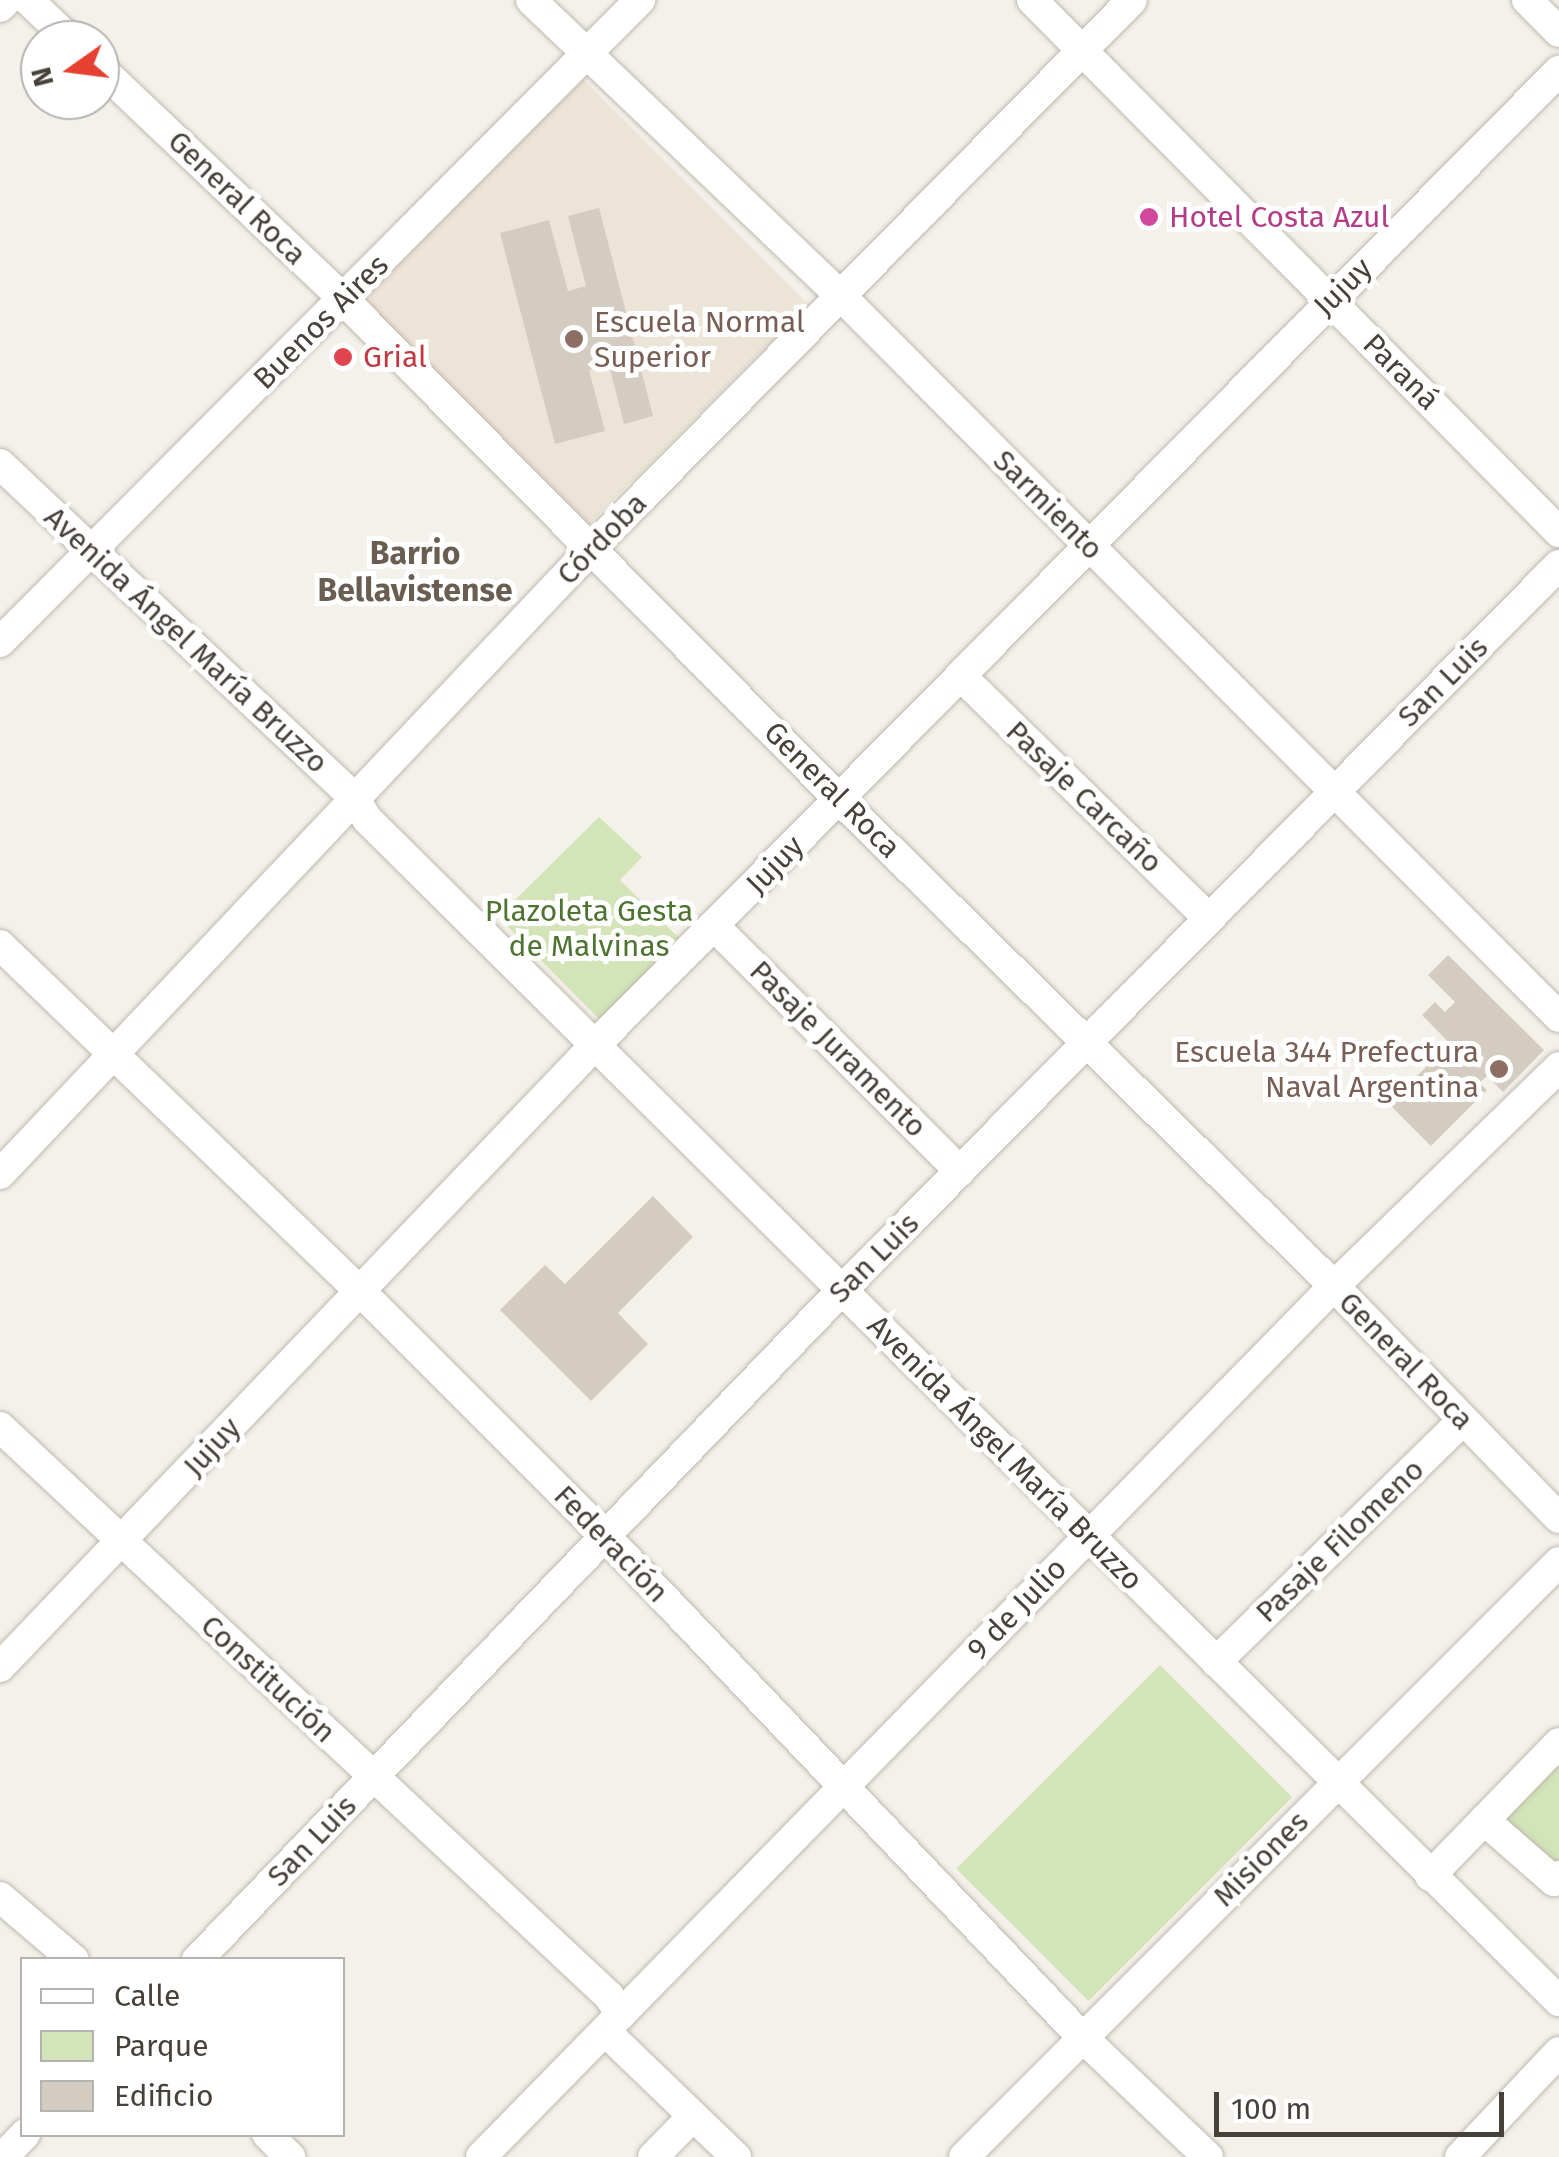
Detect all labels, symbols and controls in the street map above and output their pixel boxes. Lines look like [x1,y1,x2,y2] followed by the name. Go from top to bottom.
[20,20,120,120] north arrow
[24,64,61,90] text: N
[160,123,314,273] street label: General Roca
[1169,199,1389,235] place label: Hotel Costa Azul
[1138,206,1160,228] marker: Hotel Costa Azul
[246,247,396,397] street label: Buenos Aires
[1307,251,1379,323] street label: Jujuy
[594,304,805,374] place label: Escuela Normal Superior
[1355,326,1447,418] street label: Paraná
[563,328,585,350] marker: Escuela Normal Superior
[363,339,427,375] place label: Grial
[332,346,354,368] marker: Grial
[986,443,1110,567] street label: Sarmiento
[550,486,654,592] street label: Córdoba
[37,499,335,781] street label: Avenida Ángel María Bruzzo
[317,535,513,610] district label: Barrio Bellavistense
[1390,629,1496,735] street label: San Luis
[998,713,1170,881] street label: Pasaje Carcaño
[756,714,908,866] street label: General Roca
[739,828,811,902] street label: Jujuy
[485,893,693,964] park label: Plazoleta Gesta de Malvinas
[742,953,934,1145] street label: Pasaje Juramento
[1174,1034,1479,1104] place label: Escuela 344 Prefectura Naval Argentina
[1488,1058,1510,1080] marker: Escuela 344 Prefectura Naval Argentina
[821,1205,927,1311] street label: San Luis
[1331,1284,1481,1438] street label: General Roca
[860,1308,1150,1598] street label: Avenida Ángel María Bruzzo
[176,1410,248,1484] street label: Jujuy
[1248,1452,1432,1630] street label: Pasaje Filomeno
[546,1478,676,1610] street label: Federación
[960,1551,1074,1667] street label: 9 de Julio
[193,1608,343,1750] street label: Constitución
[260,1788,364,1894] street label: San Luis
[1206,1804,1316,1914] street label: Misiones
[20,1957,345,2137] legend
[114,1978,180,2014] text: Calle
[114,2028,209,2064] text: Parque
[1219,2072,1509,2134] scale bar
[114,2078,213,2114] text: Edificio
[1231,2091,1311,2127] text: 100 m

